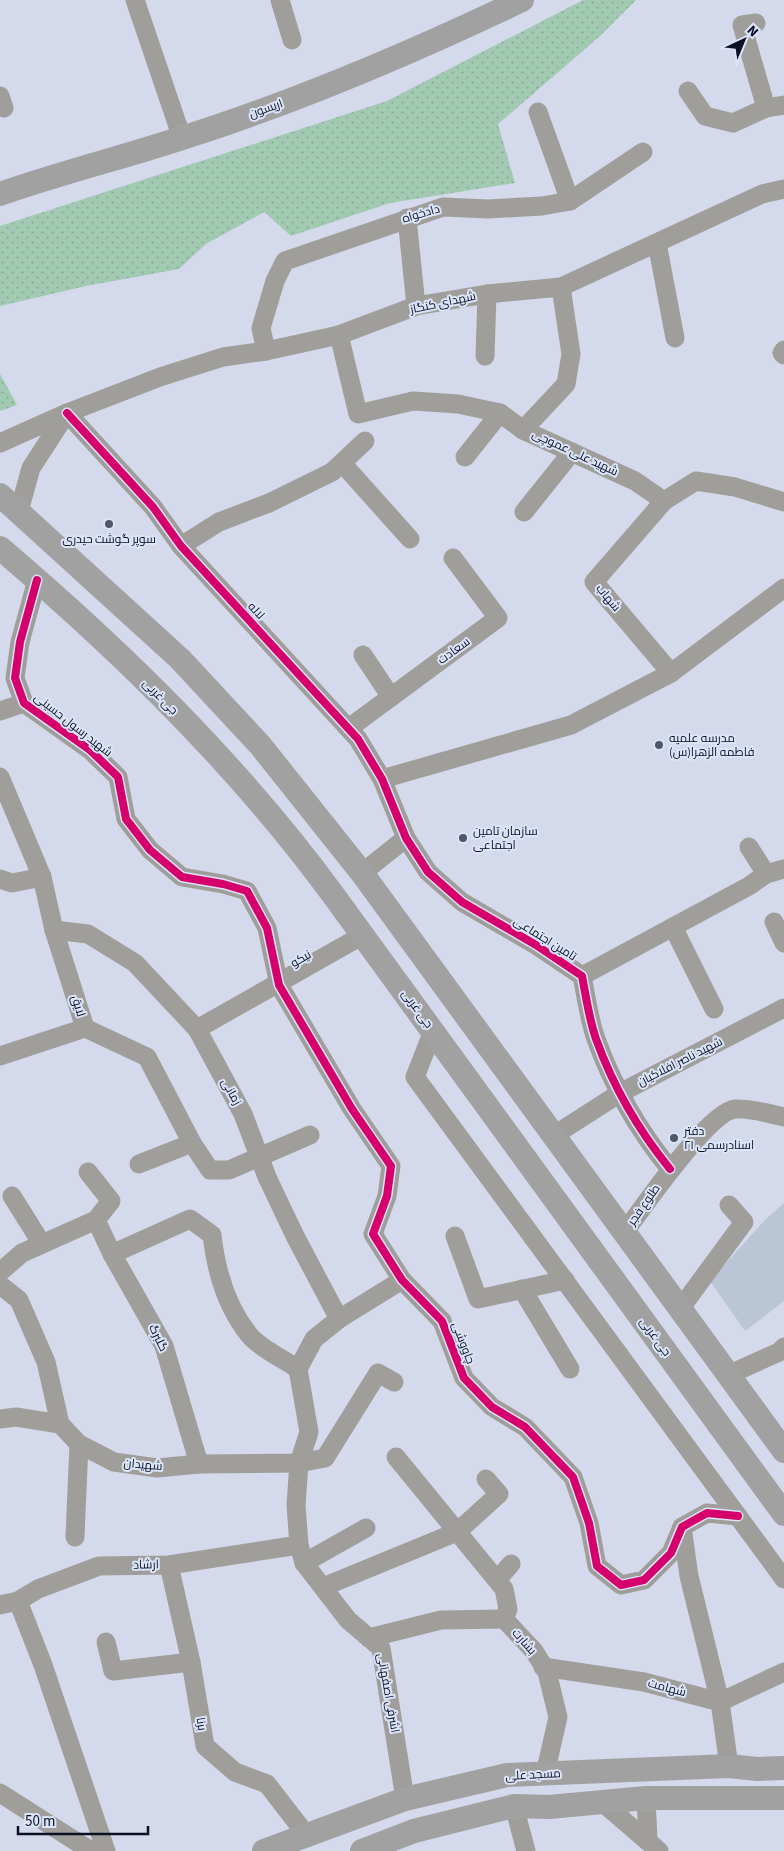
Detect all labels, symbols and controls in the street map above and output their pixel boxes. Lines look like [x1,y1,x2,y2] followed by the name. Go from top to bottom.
[719,15,769,65] north arrow
[742,21,763,42] text: N
[247,95,285,123] street label: اریسون
[400,200,442,227] street label: دادخواه
[408,288,478,318] street label: شهدای کنگاز
[529,426,621,480] street label: شهید علی عموچی
[103,518,115,530] marker: سوپر گوشت حیدری
[62,531,156,548] place label: سوپر گوشت حیدری
[592,581,624,615] street label: شهاب
[244,599,268,623] street label: لاله
[434,633,474,669] street label: سعادت
[138,675,182,719] street label: جی غربی
[30,689,116,761] street label: شهید رسول حسینی
[669,730,755,761] place label: مدرسه علمیه فاطمه الزهرا(س)
[653,739,665,751] marker: مدرسه علمیه فاطمه الزهرا(س)
[473,823,538,854] place label: سازمان تامین اجتماعی
[457,832,469,844] marker: سازمان تامین اجتماعی
[510,913,581,966] street label: تامین اجتماعی
[287,946,315,972] street label: نیکو
[397,986,437,1032] street label: جی غربی
[67,993,89,1019] street label: لایق
[634,1033,726,1091] street label: شهید ناصر افلاکیان
[217,1076,245,1108] street label: زمانی
[683,1123,754,1154] place label: دفتر اسنادرسمی ۲۱
[668,1132,680,1144] marker: دفتر اسنادرسمی ۲۱
[623,1181,664,1230] street label: طلوع فجر
[635,1314,675,1360] street label: جی غربی
[447,1320,479,1366] street label: چاووشی
[144,1322,172,1354] street label: گلبرگ
[123,1455,163,1475] street label: شهیدان
[133,1556,159,1574] street label: ارشاد
[508,1625,540,1659] street label: بشارت
[373,1652,403,1734] street label: اشرفی اصفهانی
[646,1675,688,1701] street label: شهامت
[191,1716,211,1732] street label: برنا
[505,1765,561,1785] street label: مسجد علی
[18,1804,148,1836] scale bar
[25,1811,55,1832] text: 50 m

